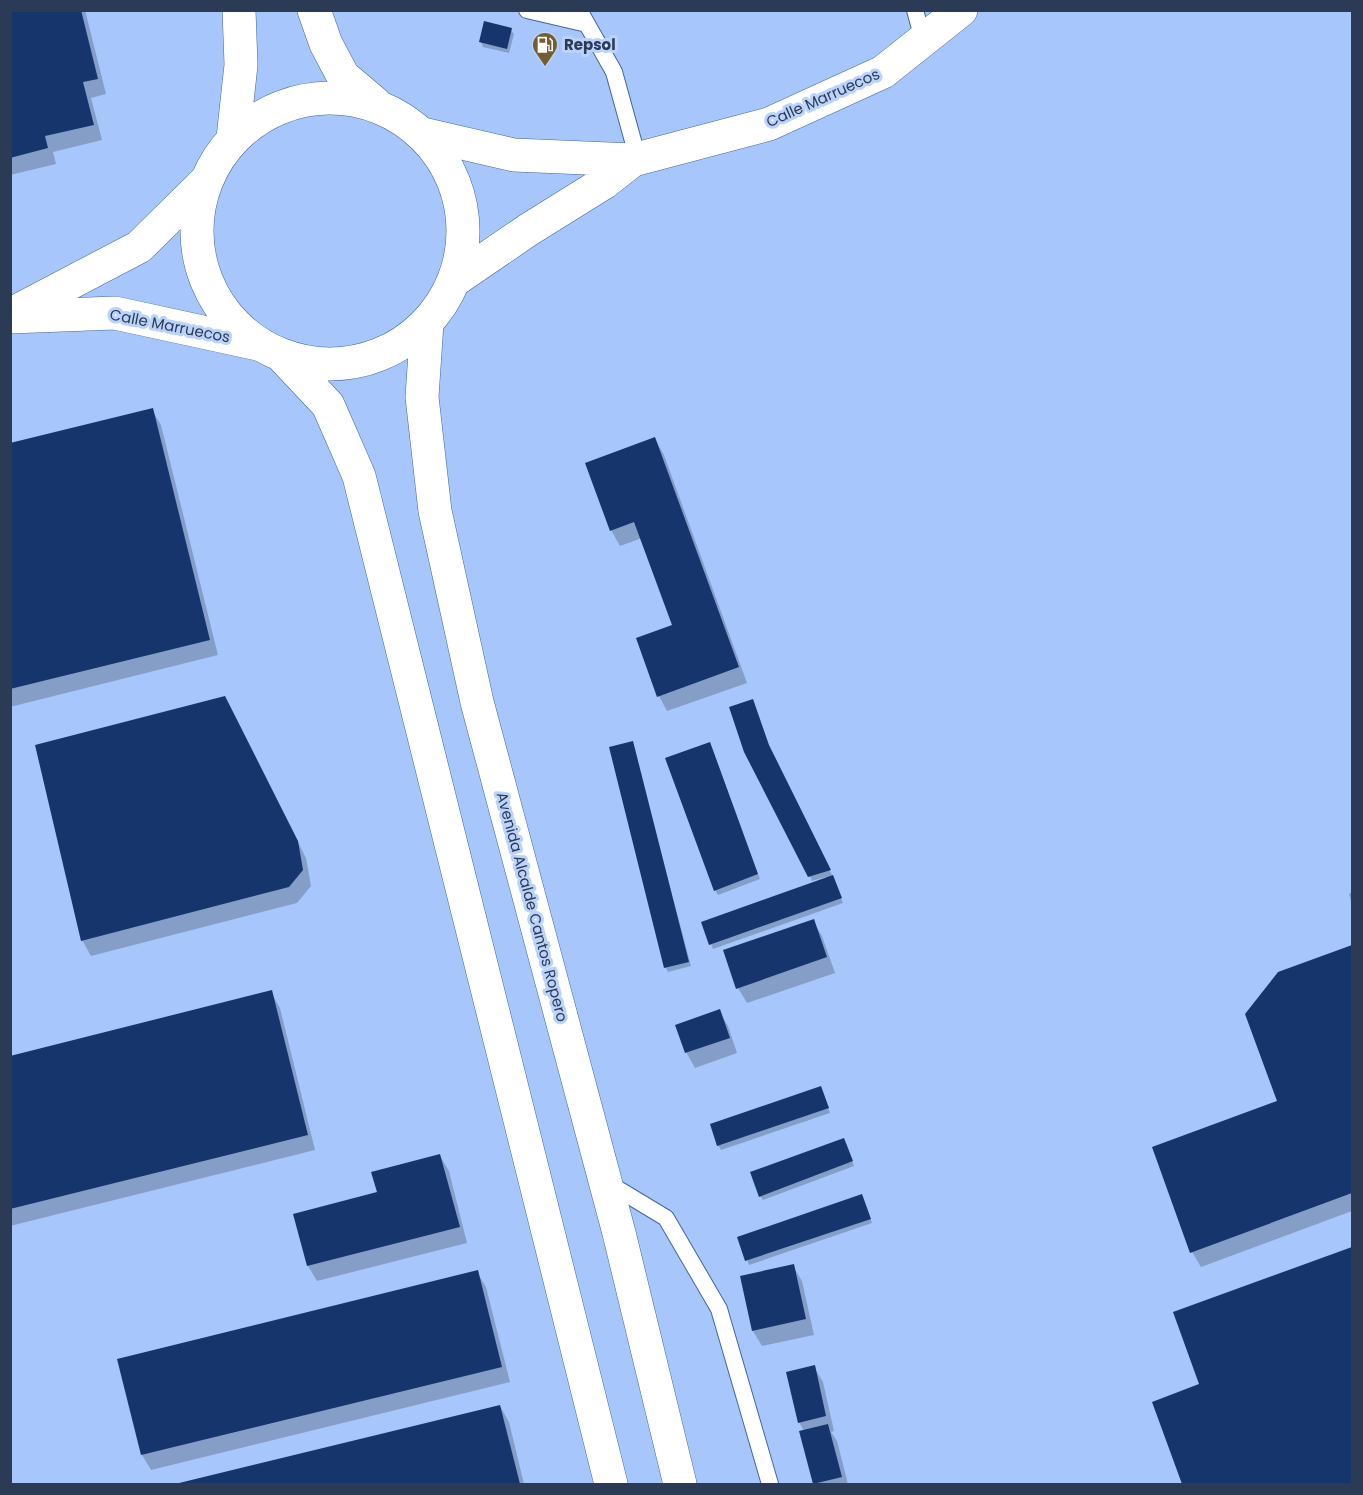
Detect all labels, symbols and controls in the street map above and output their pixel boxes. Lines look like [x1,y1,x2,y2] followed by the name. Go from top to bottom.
[530,30,560,68] fuel station icon: Repsol
[564,34,616,55] place label: Repsol
[763,63,883,132] street label: Calle Marruecos
[108,304,232,347] street label: Calle Marruecos
[492,790,573,1024] street label: Avenida Alcalde Cantos Ropero

